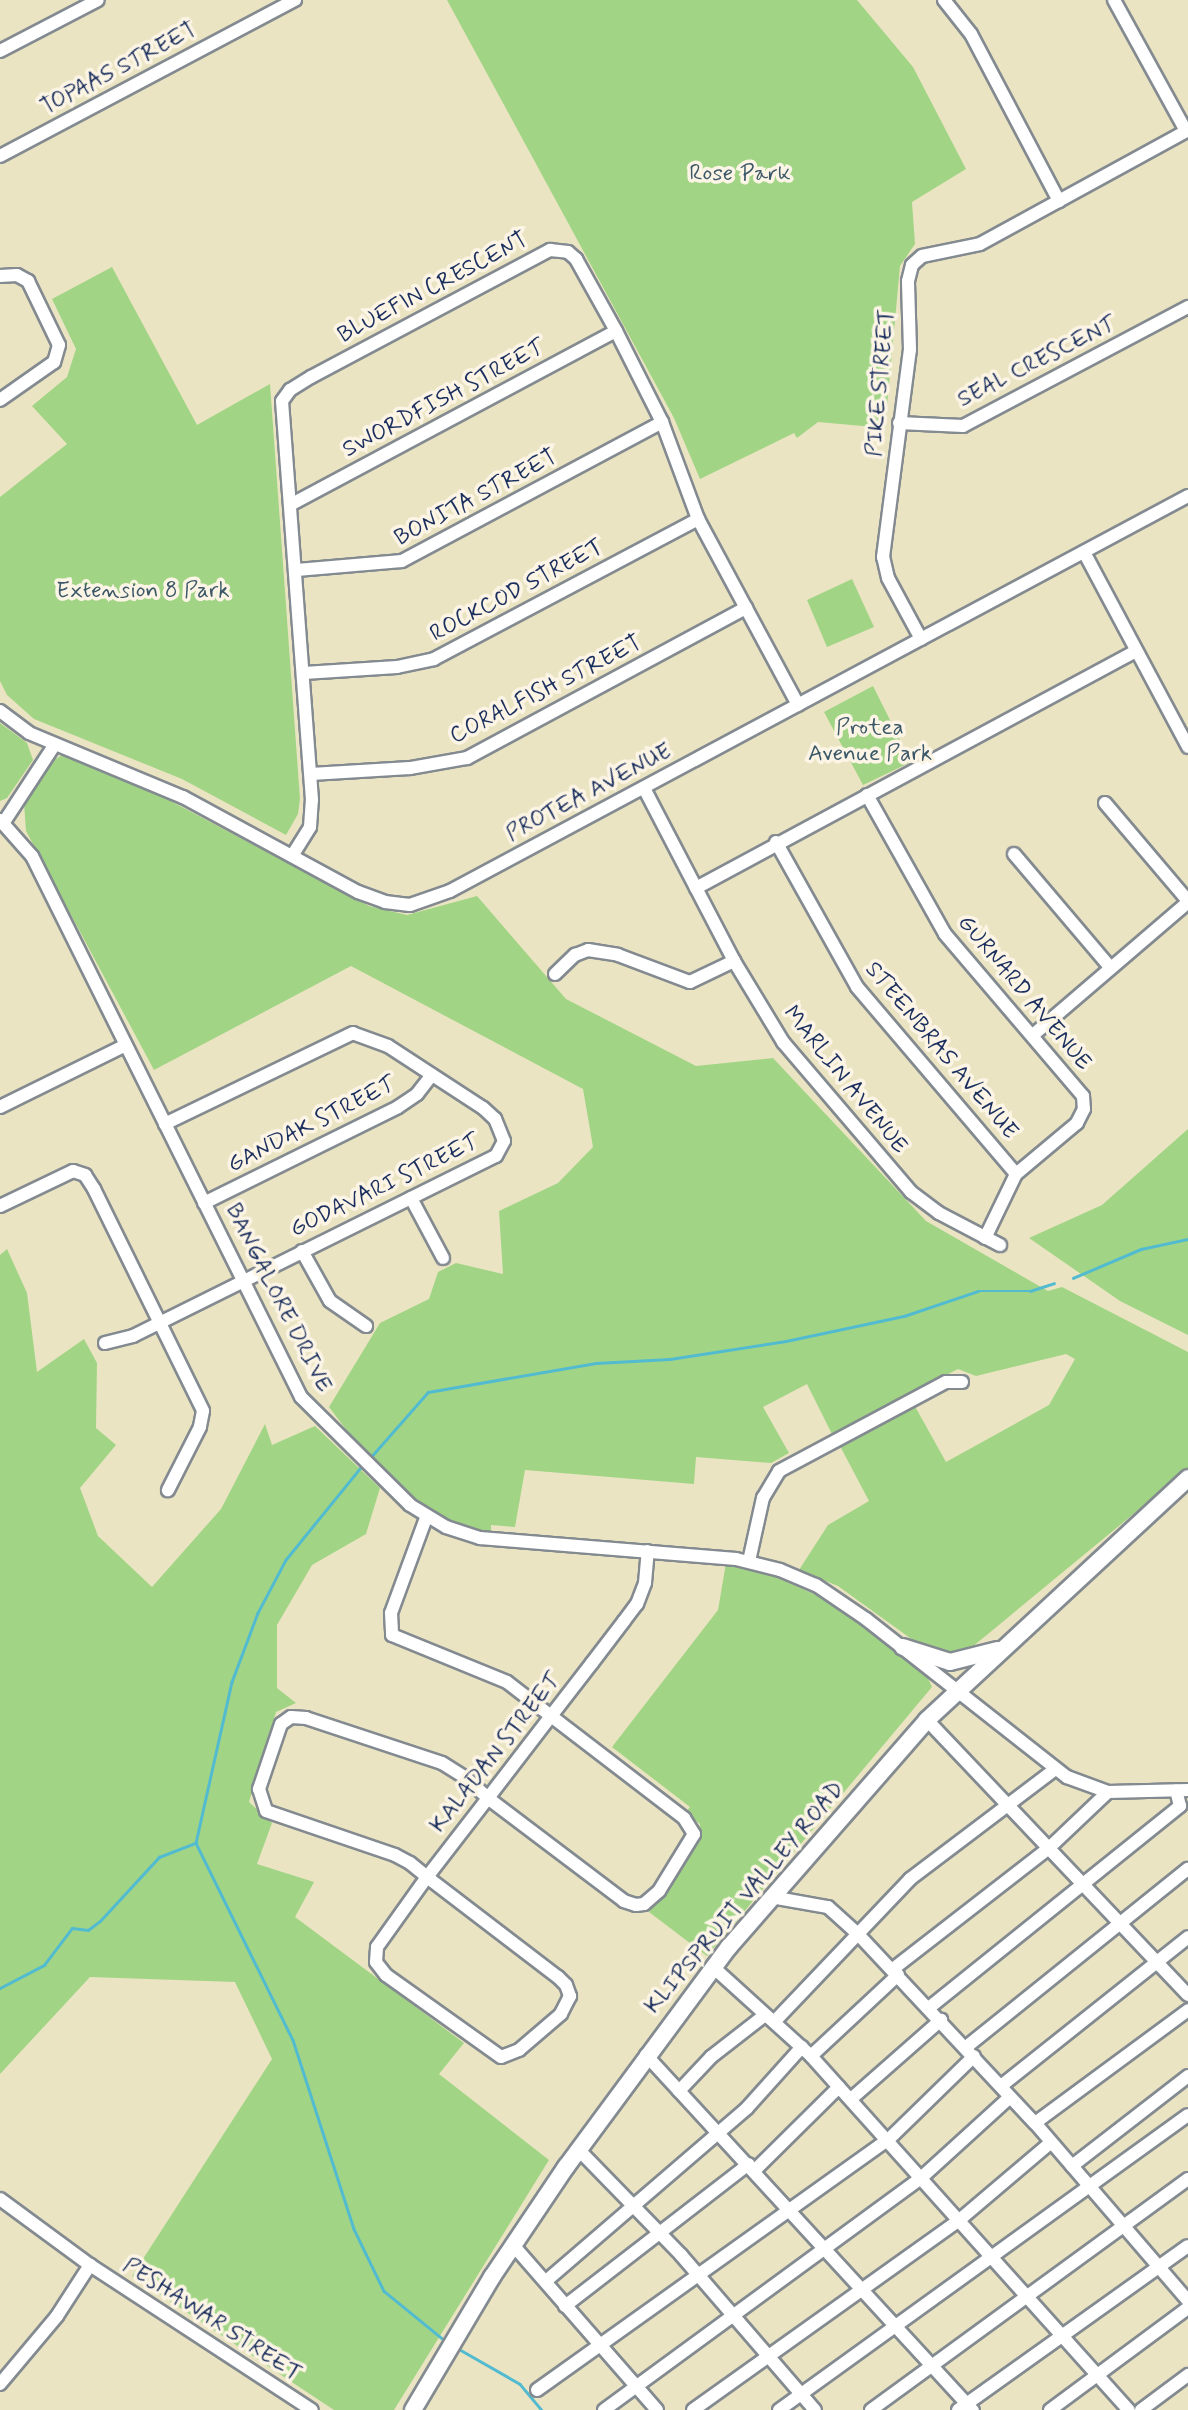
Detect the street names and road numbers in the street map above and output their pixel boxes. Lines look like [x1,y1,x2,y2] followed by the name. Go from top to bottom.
[36,16,202,122] street label: TOPAAS STREET
[330,225,536,351] street label: BLUEFIN CRESCENT
[861,307,901,459] street label: PIKE STREET
[951,309,1123,415] street label: SEAL CRESCENT
[338,334,550,464] street label: SWORDFISH STREET
[390,444,562,552] street label: BONITA STREET
[424,533,610,649] street label: ROCKCOD STREET
[445,630,647,750] street label: CORALFISH STREET
[502,738,676,848] street label: PROTEA AVENUE
[950,909,1098,1077] street label: GURNARD AVENUE
[859,957,1023,1145] street label: STEENBRAS AVENUE
[776,999,914,1161] street label: MARLIN AVENUE
[223,1071,401,1179] street label: GANDAK STREET
[285,1128,485,1244] street label: GODAVARI STREET
[218,1198,338,1398] street label: BANGALORE DRIVE
[424,1667,568,1839] street label: KALADAN STREET
[639,1776,851,2020] street label: KLIPSPRUIT VALLEY ROAD
[116,2251,308,2389] street label: PESHAWAR STREET

